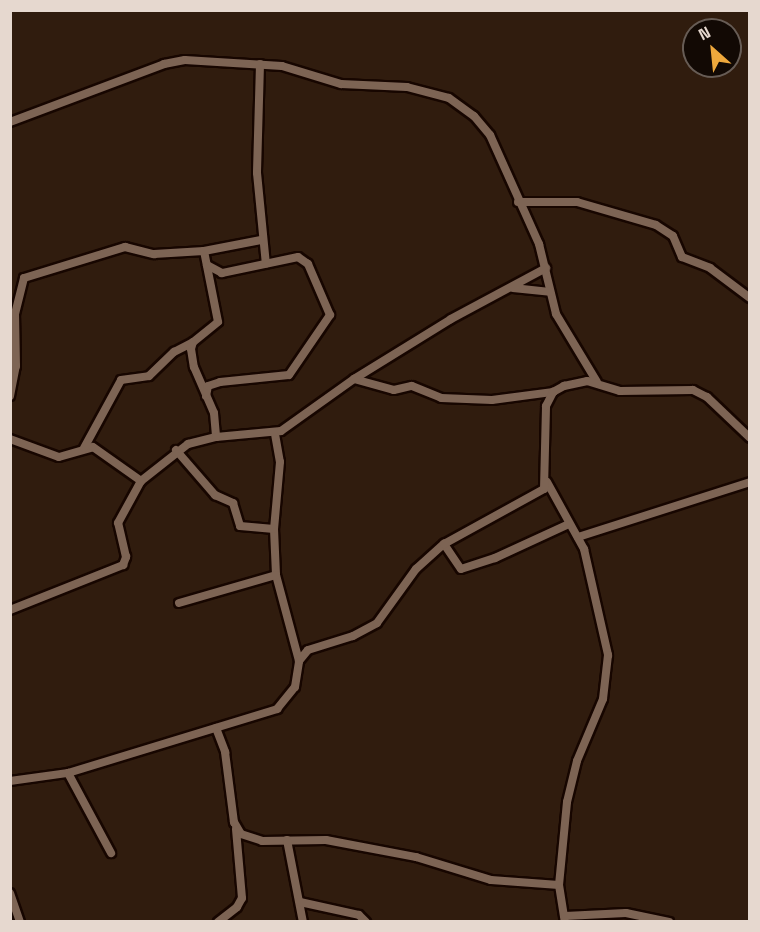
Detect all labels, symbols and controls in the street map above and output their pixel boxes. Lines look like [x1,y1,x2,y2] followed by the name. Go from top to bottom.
[682,18,742,78] north arrow
[695,22,714,45] text: N

